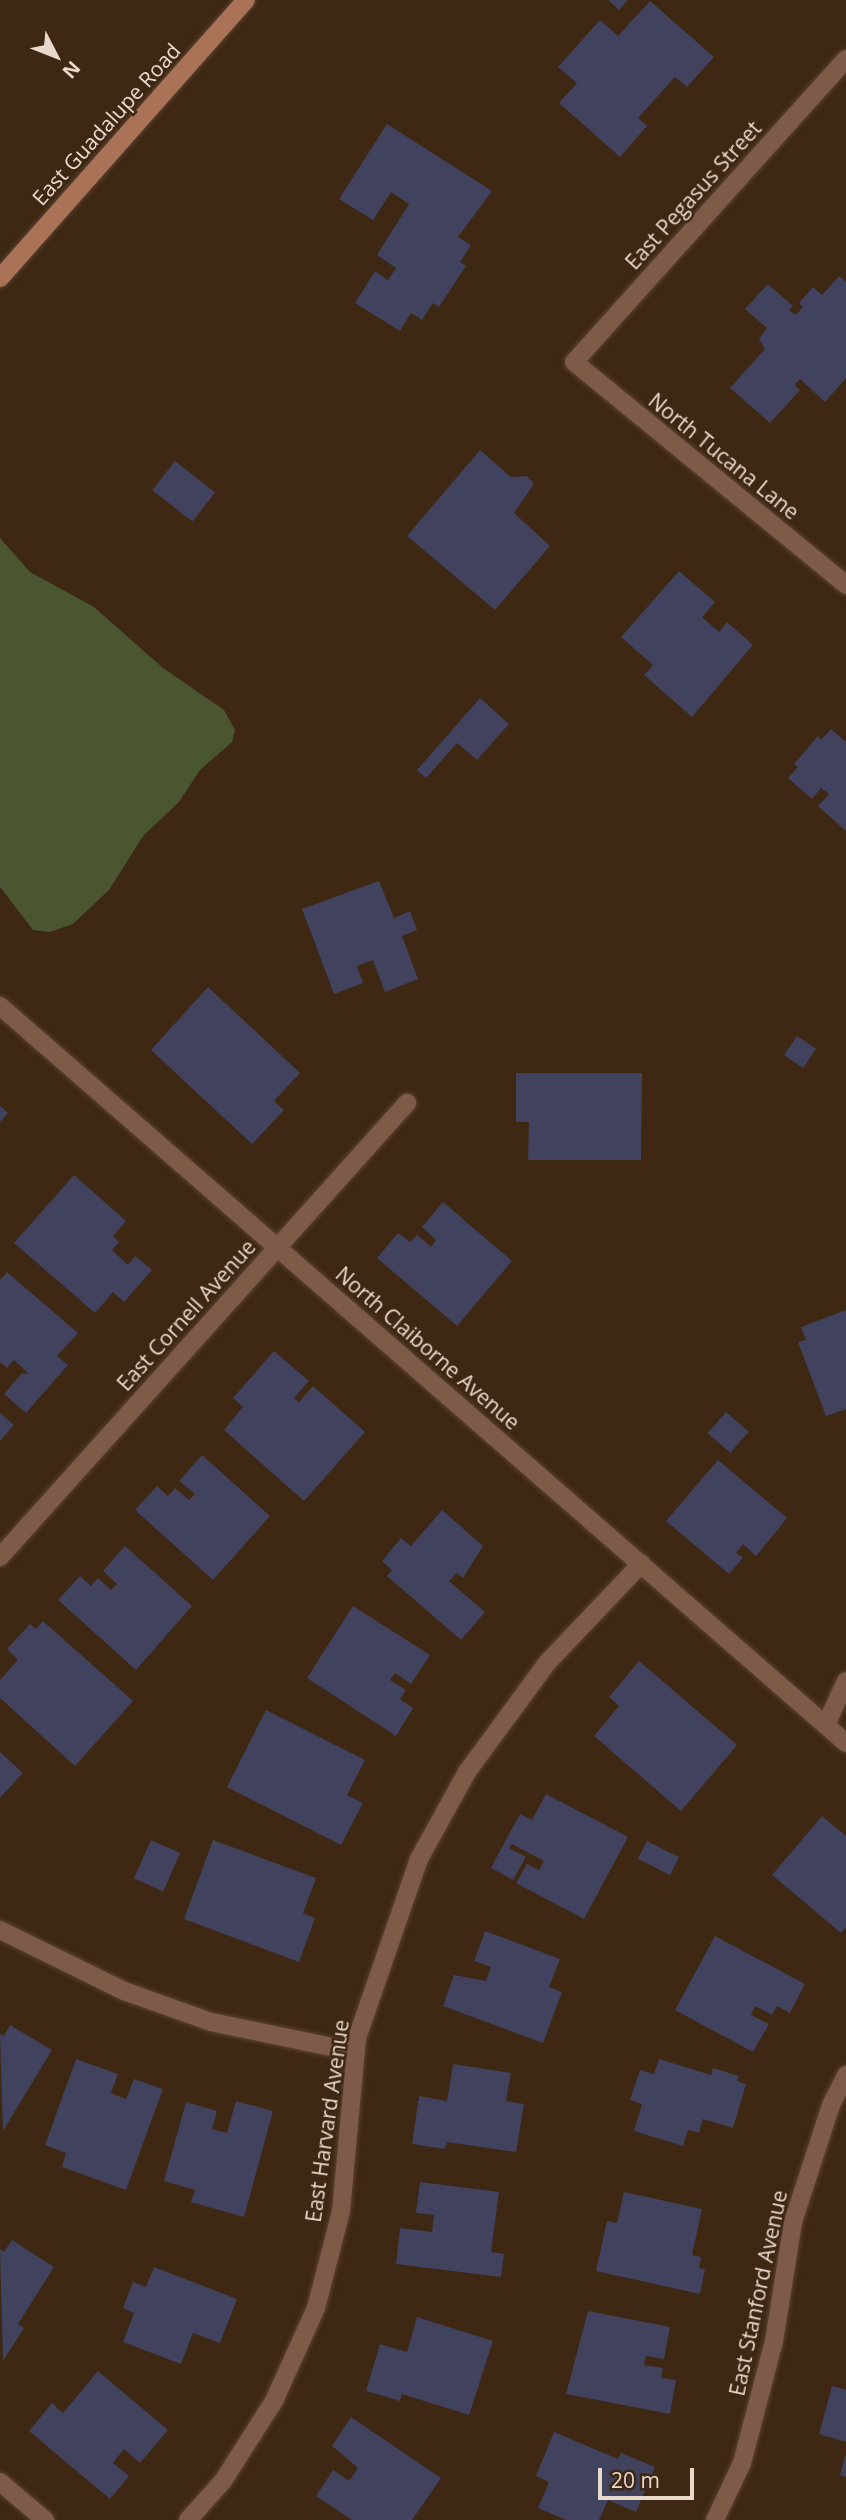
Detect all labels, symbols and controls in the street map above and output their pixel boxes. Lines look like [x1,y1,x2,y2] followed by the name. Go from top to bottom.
[21,21,91,91] north arrow
[27,38,185,210] street label: East Guadalupe Road
[57,56,86,84] text: N
[620,116,766,274] street label: East Pegasus Street
[644,388,804,524] street label: North Tucana Lane
[112,1234,260,1396] street label: East Cornell Avenue
[331,1261,525,1435] street label: North Claiborne Avenue
[300,2018,354,2224] street label: East Harvard Avenue
[724,2188,792,2398] street label: East Stanford Avenue
[601,2454,697,2498] scale bar
[611,2466,660,2494] text: 20 m

